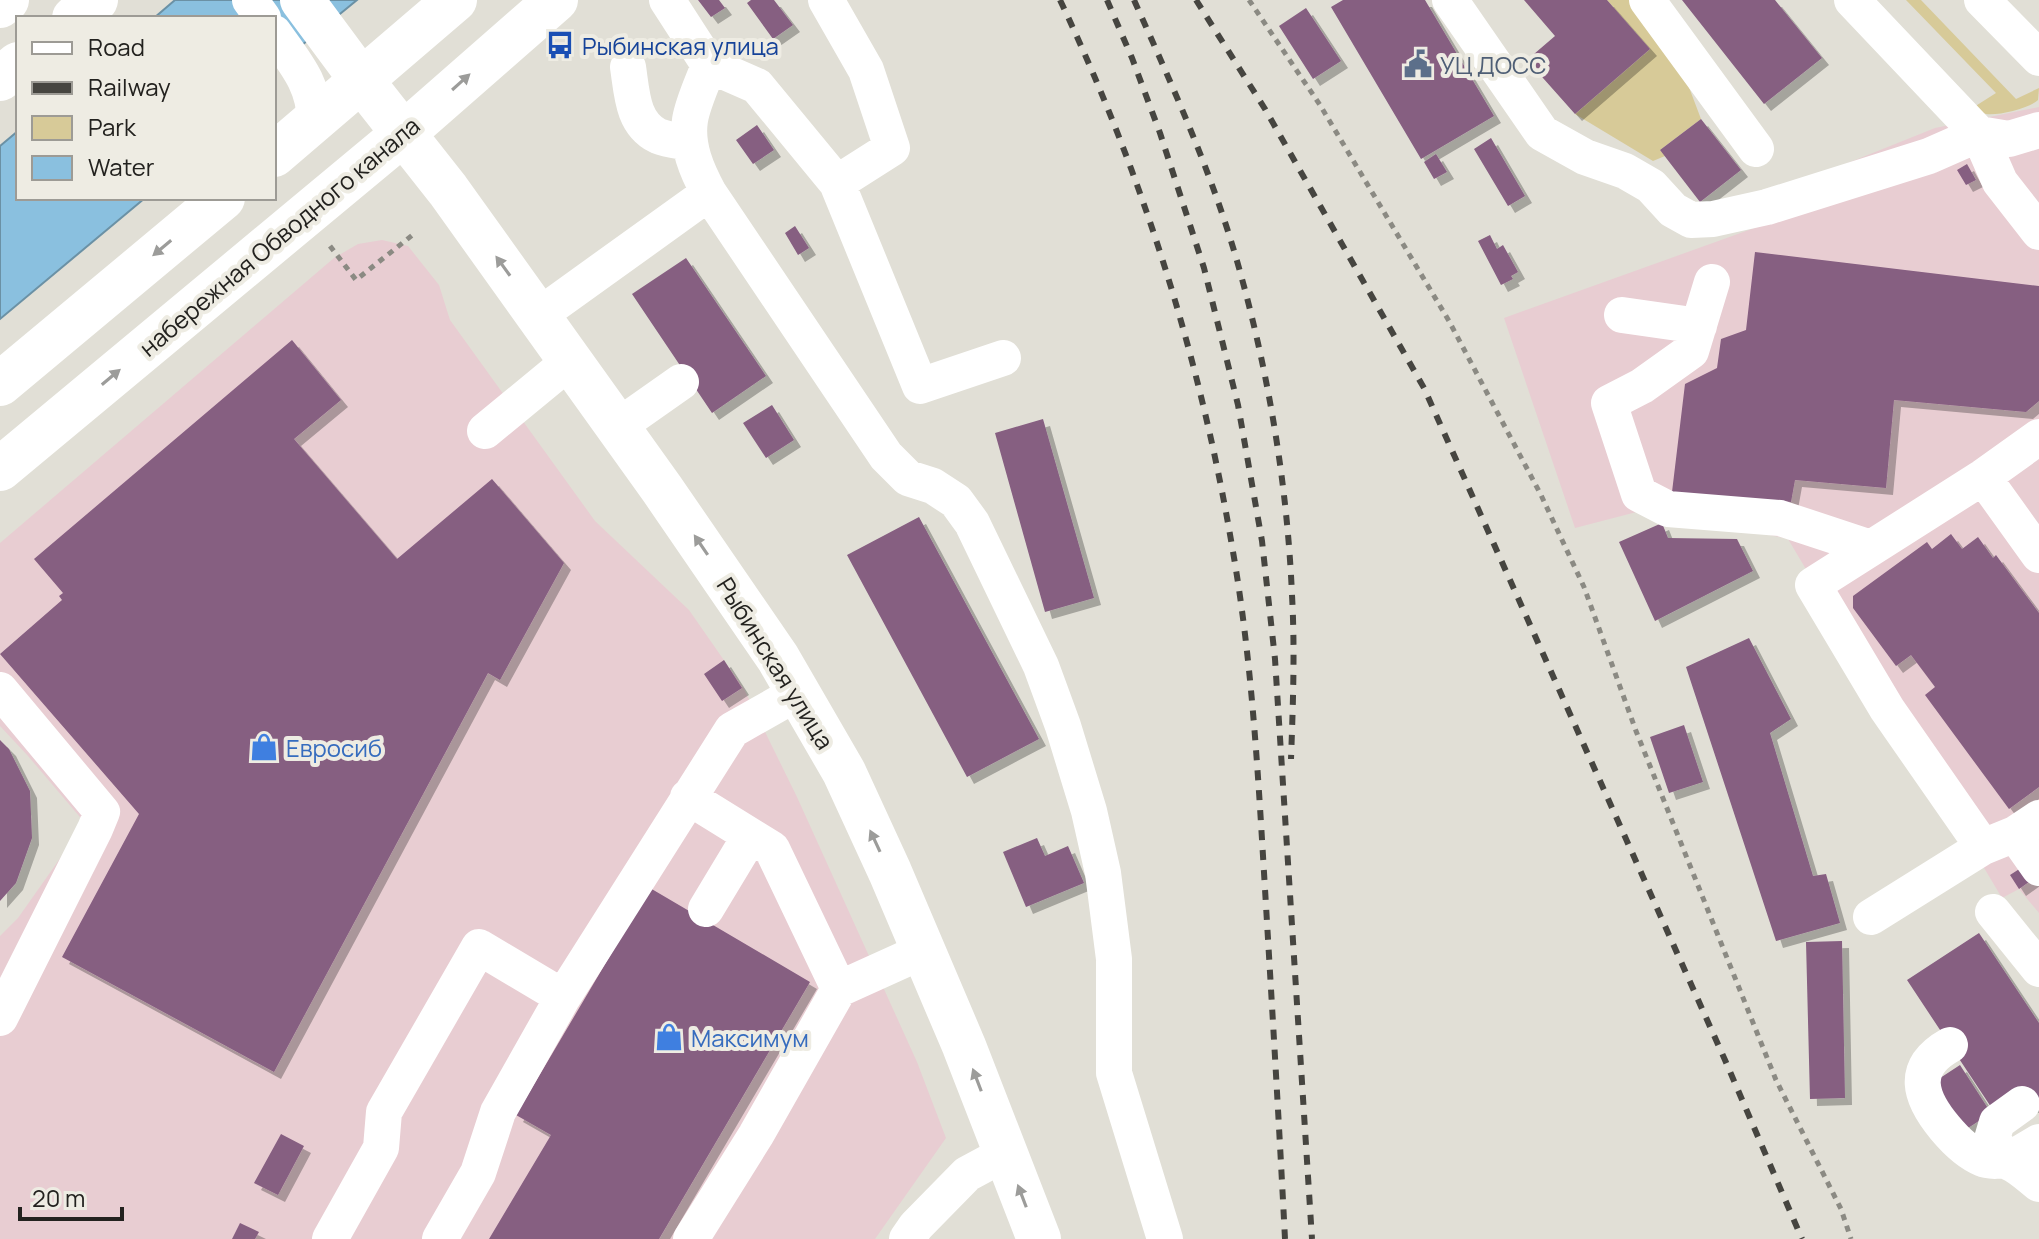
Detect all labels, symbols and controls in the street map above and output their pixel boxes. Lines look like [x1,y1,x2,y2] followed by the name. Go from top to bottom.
[16,16,276,200] legend
[582,29,779,62] place label: Рыбинская улица
[88,30,145,63] text: Road
[545,30,575,60] bus stop icon: Рыбинская улица
[1440,48,1546,81] place label: УЦ ДОСС
[1403,49,1433,79] public building icon: УЦ ДОСС
[88,70,171,103] text: Railway
[452,73,471,91] one-way arrow
[132,109,426,363] street label: набережная Обводного канала
[88,110,137,143] text: Park
[88,150,155,183] text: Water
[153,239,173,256] one-way arrow
[496,256,511,277] one-way arrow
[101,369,121,386] one-way arrow
[694,534,709,556] one-way arrow
[710,571,842,755] street label: Рыбинская улица
[286,731,382,764] place label: Евросиб
[249,732,279,762] shop icon: Евросиб
[868,829,882,852] one-way arrow
[691,1021,809,1054] place label: Максимум
[654,1022,684,1052] shop icon: Максимум
[970,1068,983,1092] one-way arrow
[20,1171,122,1221] scale bar
[32,1181,85,1214] text: 20 m
[1015,1184,1028,1208] one-way arrow

